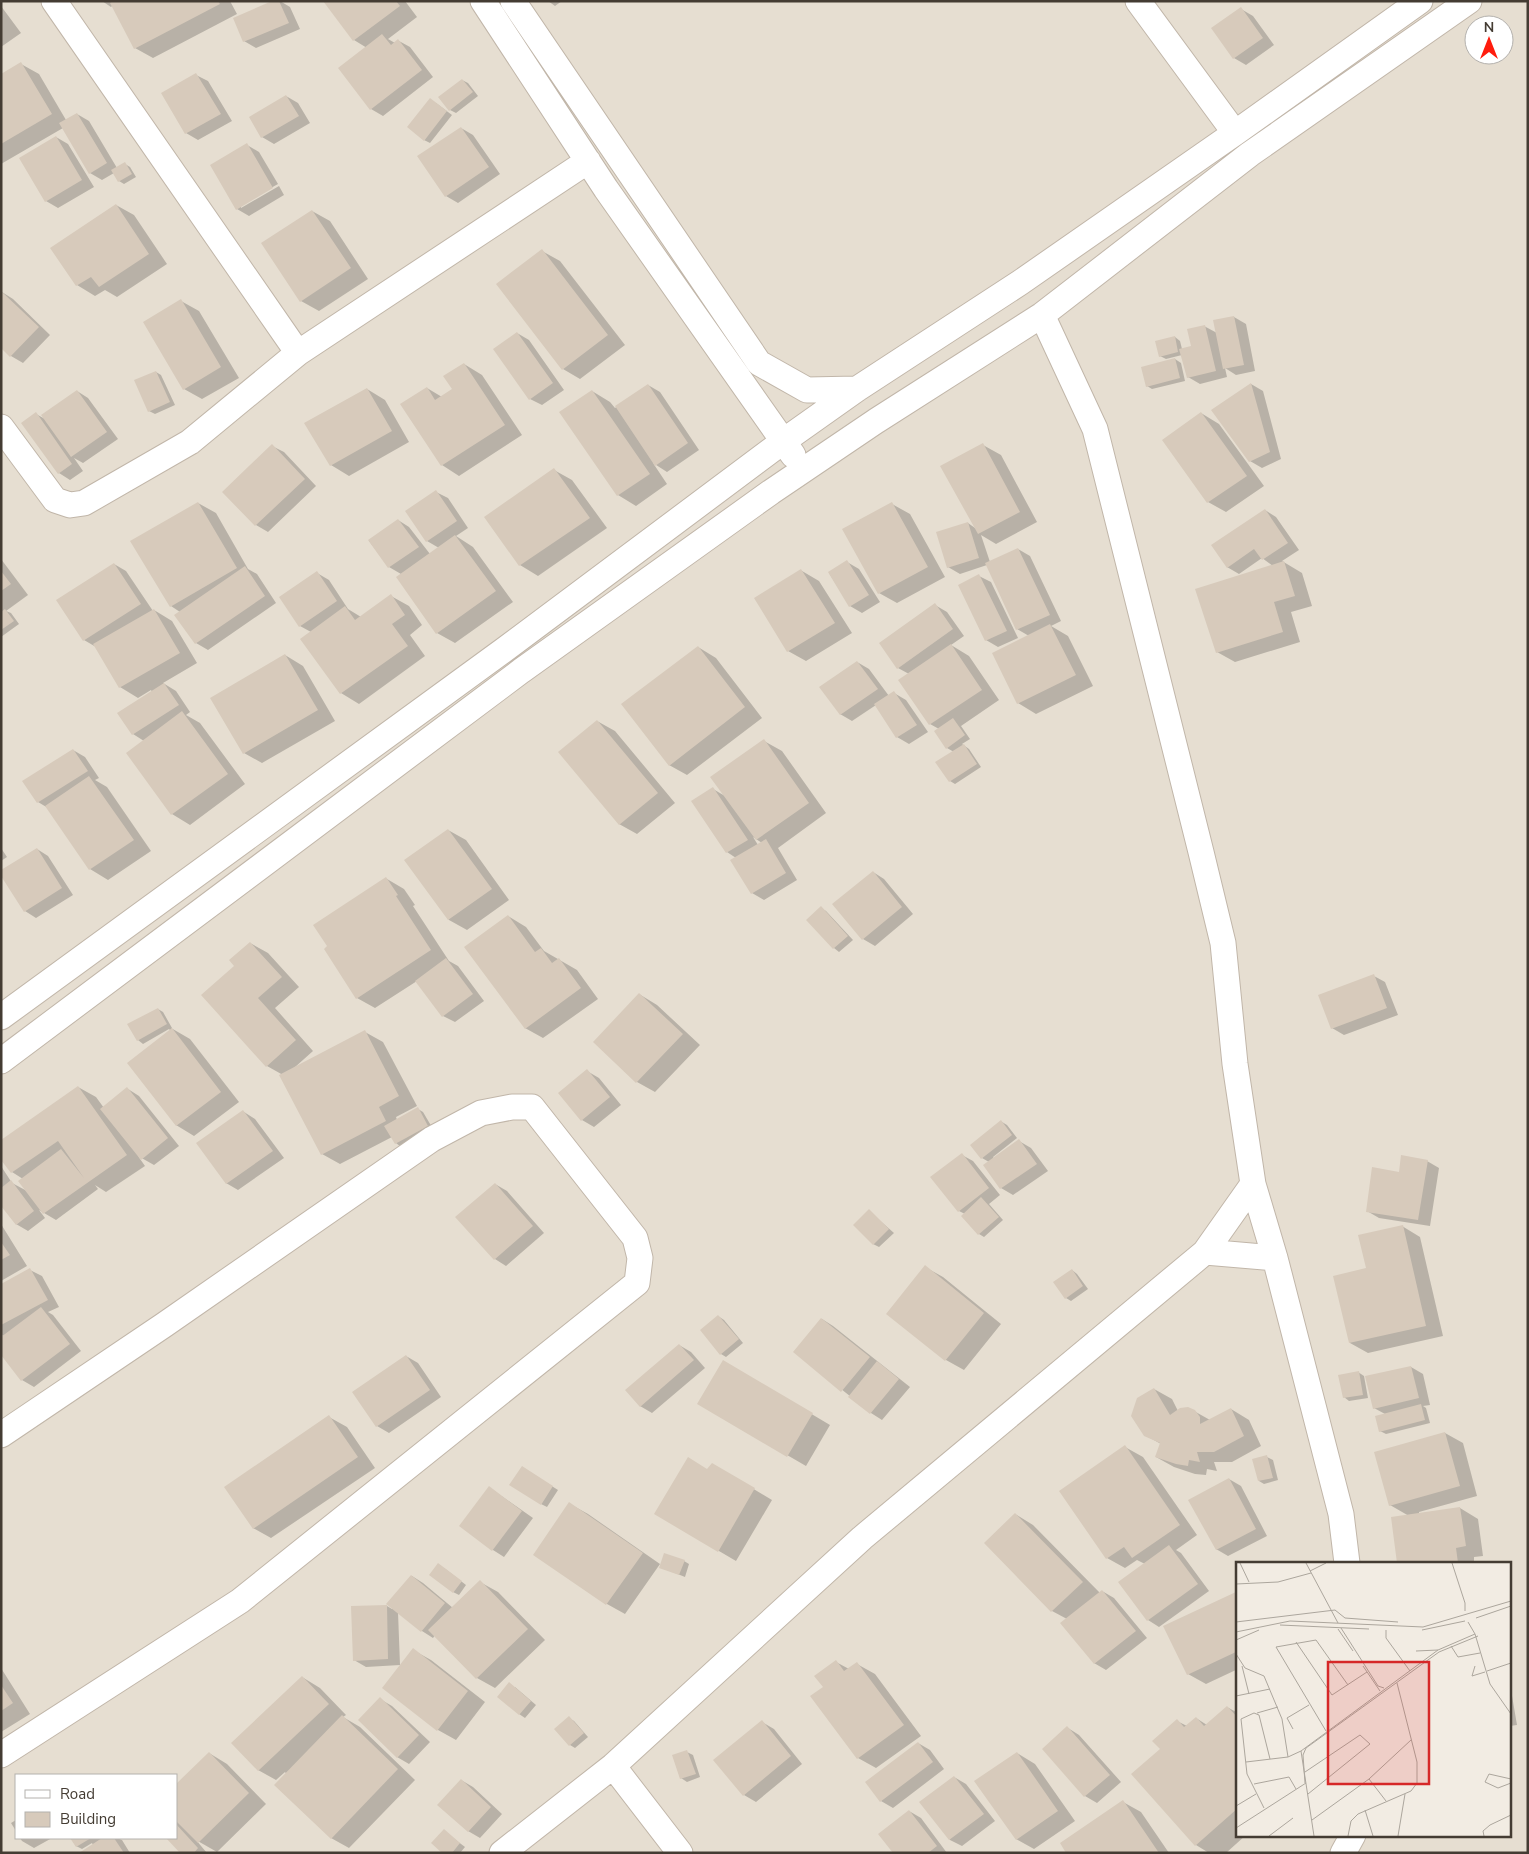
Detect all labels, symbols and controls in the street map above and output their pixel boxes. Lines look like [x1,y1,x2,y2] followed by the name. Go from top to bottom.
[1464,15,1514,65] north arrow
[1484,18,1494,37] text: N
[1236,1562,1512,1836] inset map
[15,1774,178,1839] legend
[60,1784,95,1804] text: Road
[60,1809,116,1829] text: Building

